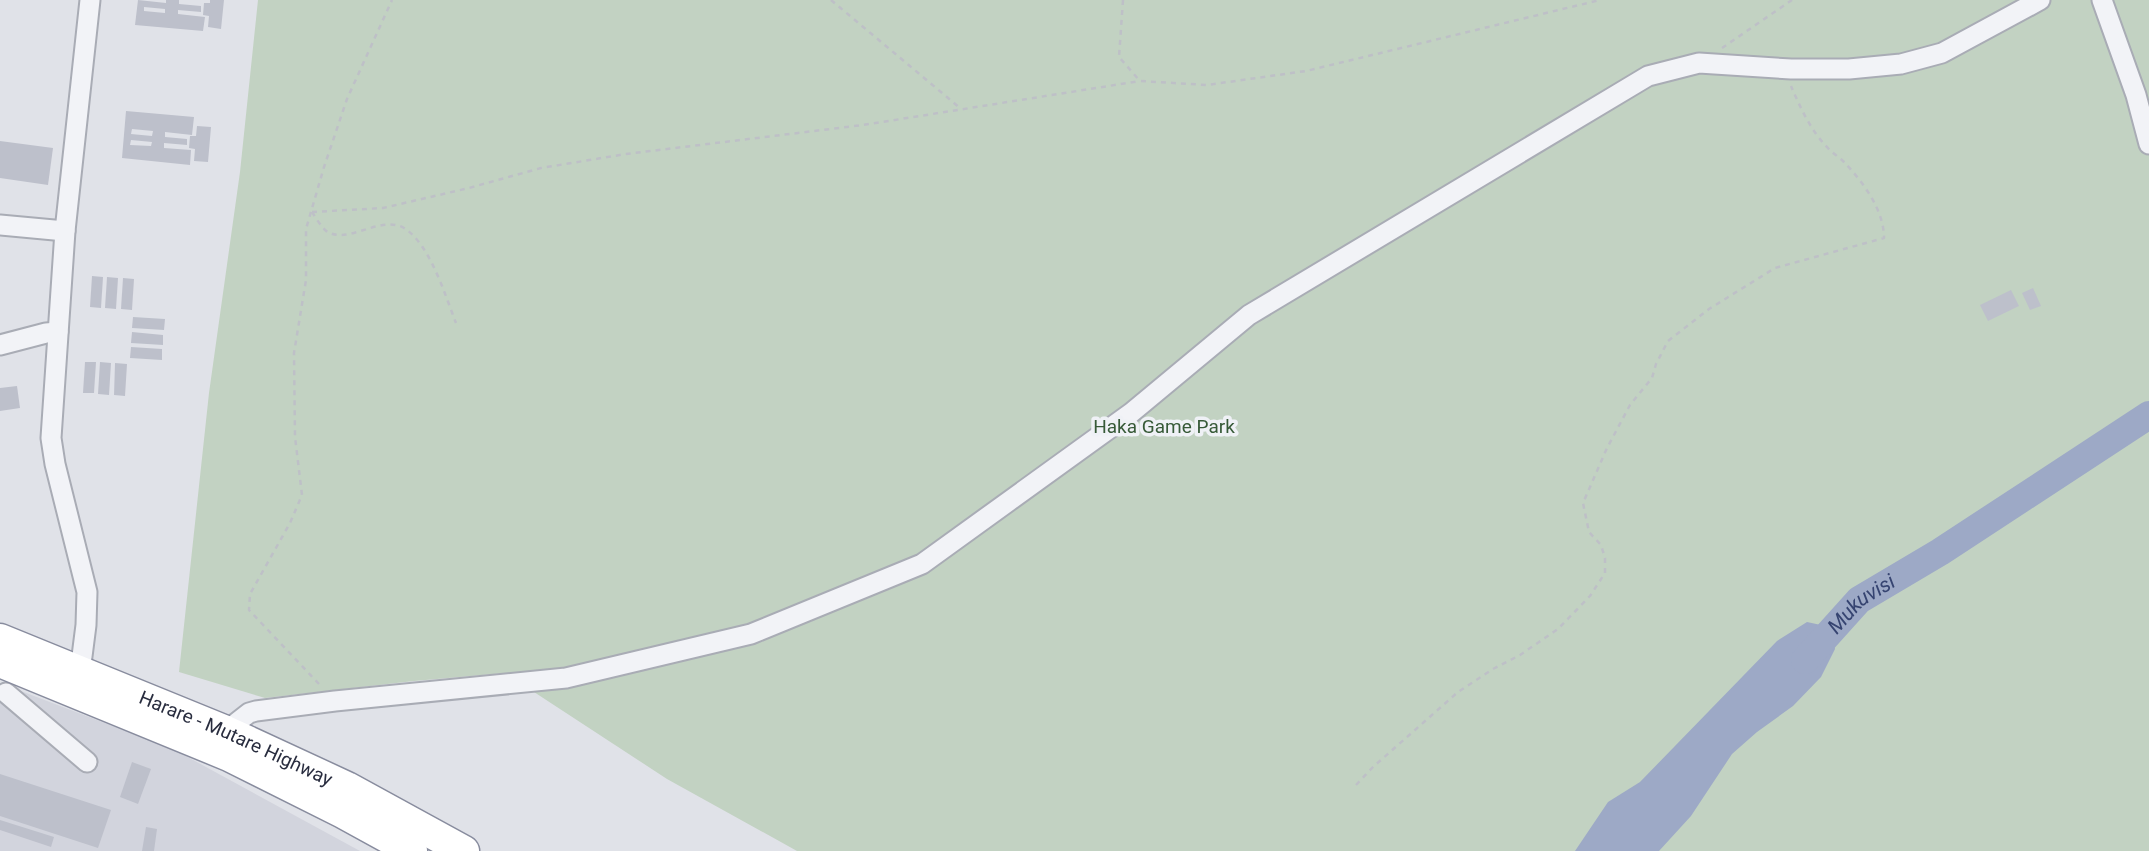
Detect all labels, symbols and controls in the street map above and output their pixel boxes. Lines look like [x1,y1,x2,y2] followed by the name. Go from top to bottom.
[1093,415,1235,438] park label: Haka Game Park
[1823,569,1899,639] water label: Mukuvisi
[136,686,336,791] street label: Harare - Mutare Highway

